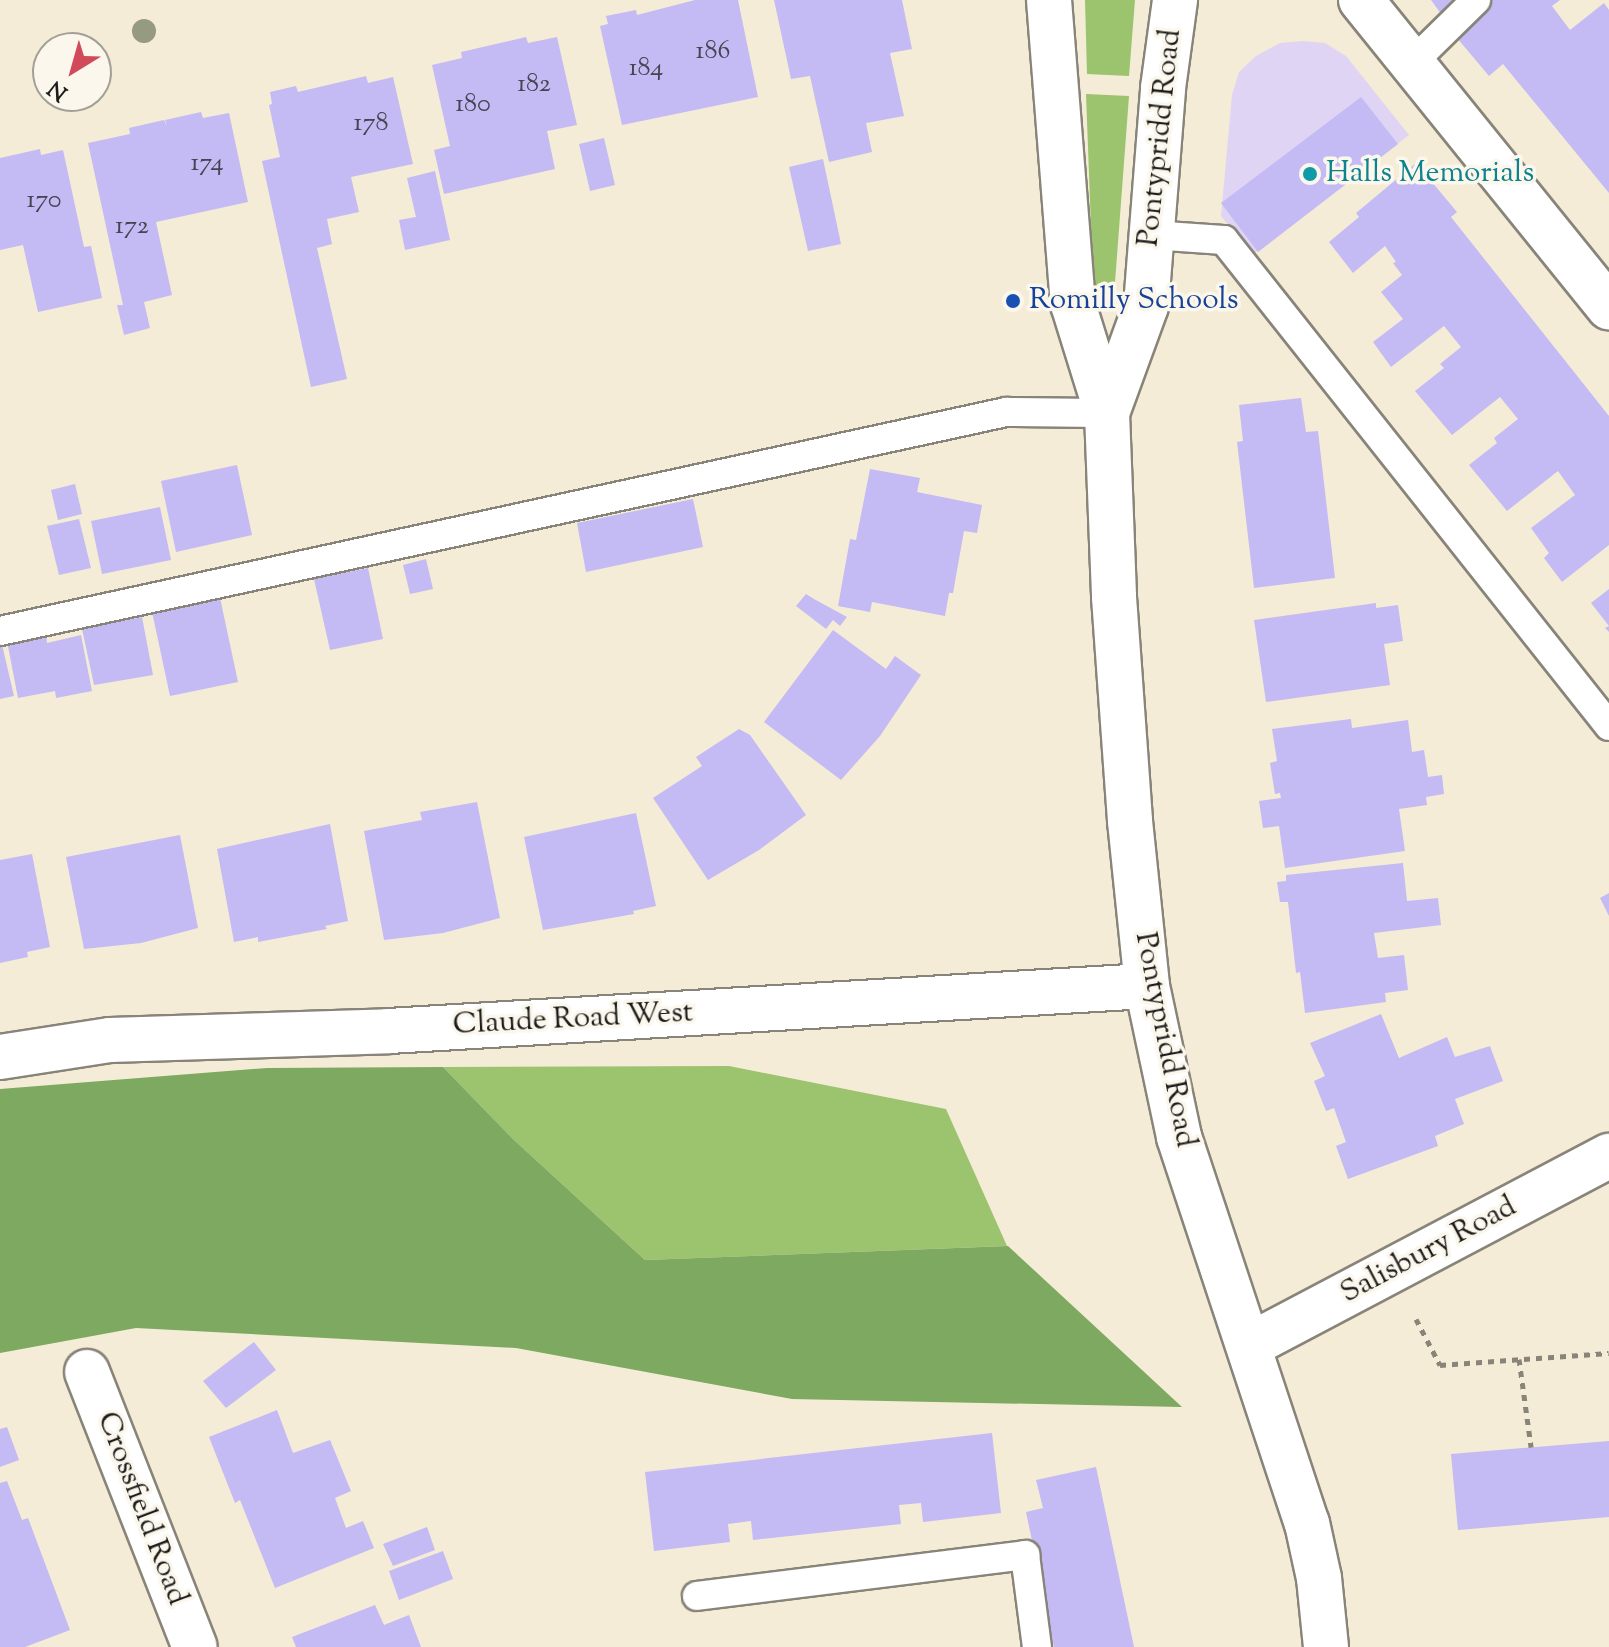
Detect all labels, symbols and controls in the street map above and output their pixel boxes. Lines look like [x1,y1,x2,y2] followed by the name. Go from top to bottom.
[1132,28,1190,248] street label: Pontypridd Road
[32,32,112,112] north arrow
[696,36,730,68] house number: 186
[629,53,663,85] house number: 184
[517,69,551,101] house number: 182
[42,72,75,108] text: N
[455,89,491,121] house number: 180
[354,108,388,140] house number: 178
[190,148,224,180] house number: 174
[1326,156,1534,192] place label: Halls Memorials
[1301,165,1319,183] marker: Halls Memorials
[26,185,62,217] house number: 170
[115,211,149,243] house number: 172
[1029,283,1239,319] place label: Romilly Schools
[1004,292,1022,310] marker: Romilly Schools
[1125,929,1203,1151] street label: Pontypridd Road
[452,996,694,1044] street label: Claude Road West
[1335,1190,1523,1312] street label: Salisbury Road
[88,1407,194,1611] street label: Crossfield Road

